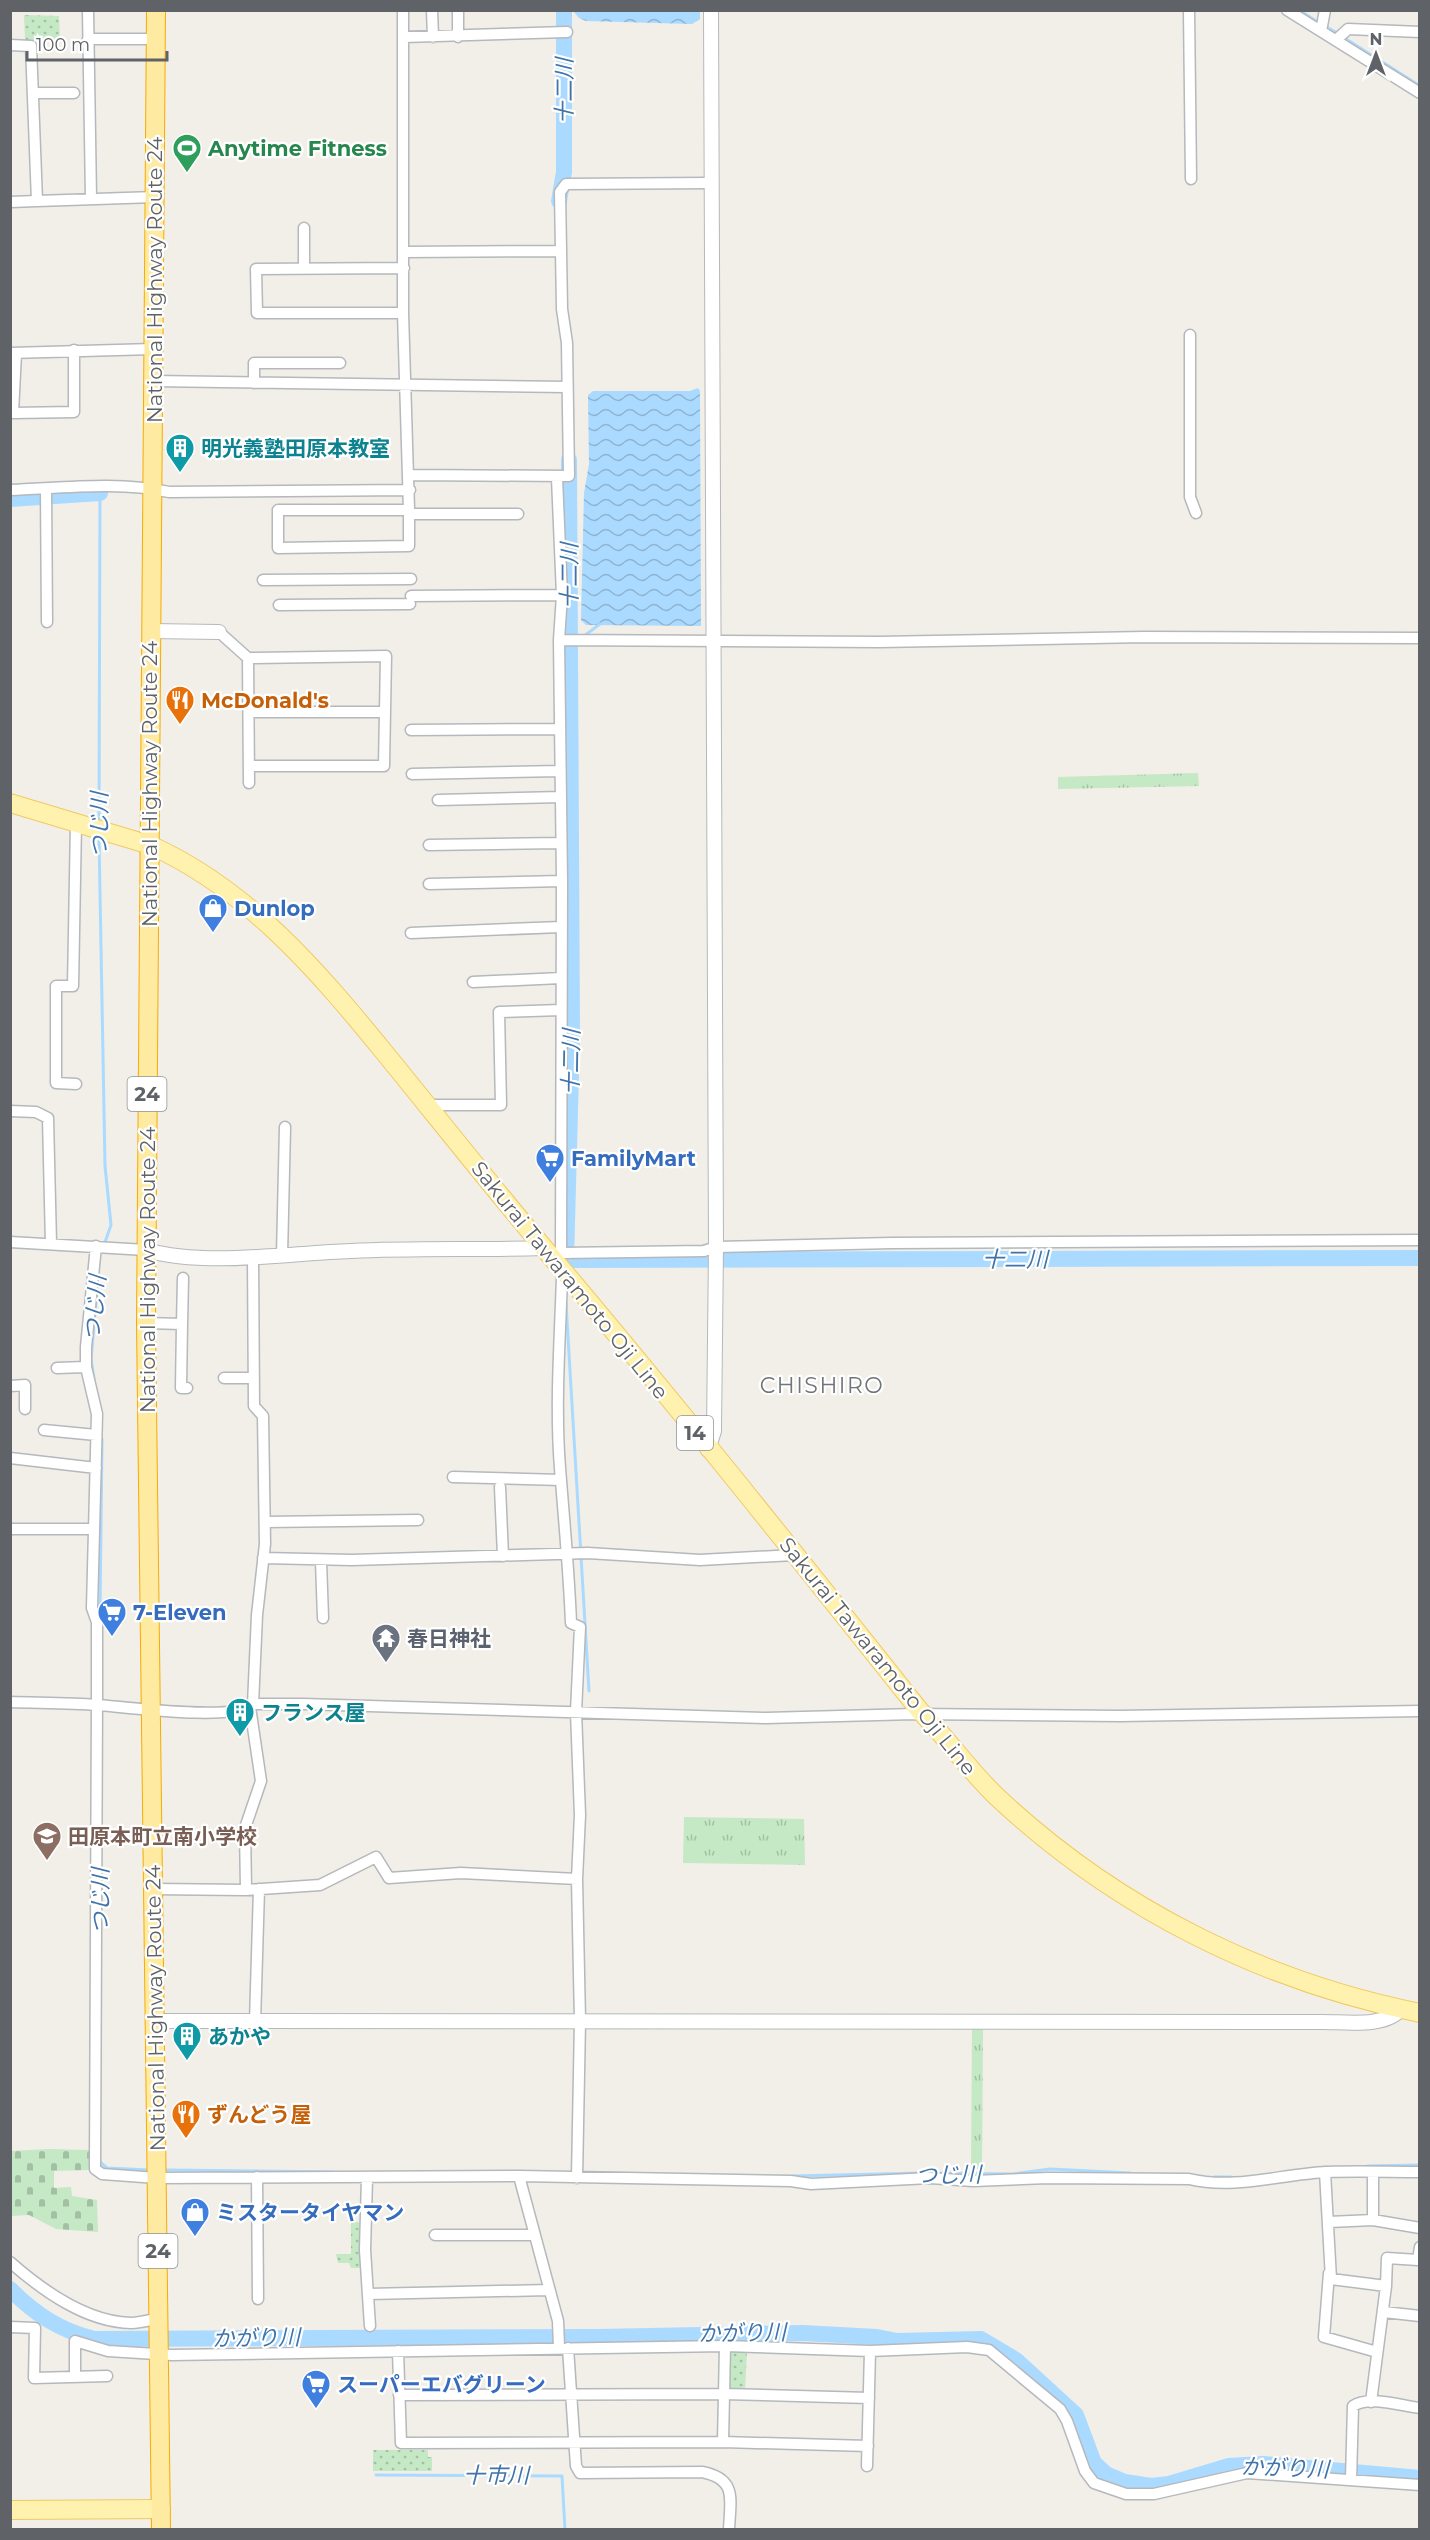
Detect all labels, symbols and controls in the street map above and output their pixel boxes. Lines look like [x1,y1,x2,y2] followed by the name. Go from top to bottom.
[27,24,166,62] scale bar
[1346,24,1406,84] north arrow
[1370,30,1382,49] text: N
[36,34,90,56] text: 100 m
[551,56,578,124] water label: 十二川
[171,132,203,174] sports icon: Anytime Fitness
[207,136,387,161] place label: Anytime Fitness
[142,137,167,423] street label: National Highway Route 24
[164,432,196,474] building icon: 明光義塾田原本教室
[201,436,390,461] place label: 明光義塾田原本教室
[556,541,583,609] water label: 十二川
[137,641,162,927] street label: National Highway Route 24
[164,684,196,726] restaurant icon: McDonald's
[201,688,329,713] place label: McDonald's
[86,790,113,858] water label: つじ川
[197,892,229,934] shop icon: Dunlop
[234,896,315,921] place label: Dunlop
[557,1027,585,1095] water label: 十二川
[128,1077,166,1111] road number: 24
[135,1127,160,1413] street label: National Highway Route 24
[534,1142,566,1184] supermarket icon: FamilyMart
[571,1146,696,1171] place label: FamilyMart
[466,1156,674,1404] street label: Sakurai Tawaramoto Oji Line
[982,1246,1050,1273] water label: 十二川
[79,1272,111,1342] water label: つじ川
[760,1372,884,1399] district label: CHISHIRO
[677,1416,713,1450] road number: 14
[774,1532,982,1780] street label: Sakurai Tawaramoto Oji Line
[96,1596,128,1638] supermarket icon: 7-Eleven
[133,1600,227,1625] place label: 7-Eleven
[370,1622,402,1664] temple icon: 春日神社
[407,1626,491,1651] place label: 春日神社
[224,1696,256,1738] building icon: フランス屋
[261,1700,366,1725] place label: フランス屋
[31,1820,63,1862] school or university icon: 田原本町立南小学校
[68,1824,257,1849] place label: 田原本町立南小学校
[140,1864,170,2152] street label: National Highway Route 24
[87,1866,114,1934] water label: つじ川
[171,2020,203,2062] building icon: あかや
[208,2024,271,2049] place label: あかや
[170,2098,202,2140] restaurant icon: ずんどう屋
[207,2102,311,2127] place label: ずんどう屋
[915,2161,983,2189] water label: つじ川
[179,2196,211,2238] shop icon: ミスタータイヤマン
[216,2200,404,2225] place label: ミスタータイヤマン
[138,2234,178,2268] road number: 24
[698,2319,788,2347] water label: かがり川
[212,2324,302,2352] water label: かがり川
[300,2368,332,2410] supermarket icon: スーパーエバグリーン
[337,2372,546,2397] place label: スーパーエバグリーン
[1241,2453,1331,2483] water label: かがり川
[463,2462,531,2489] water label: 十市川

